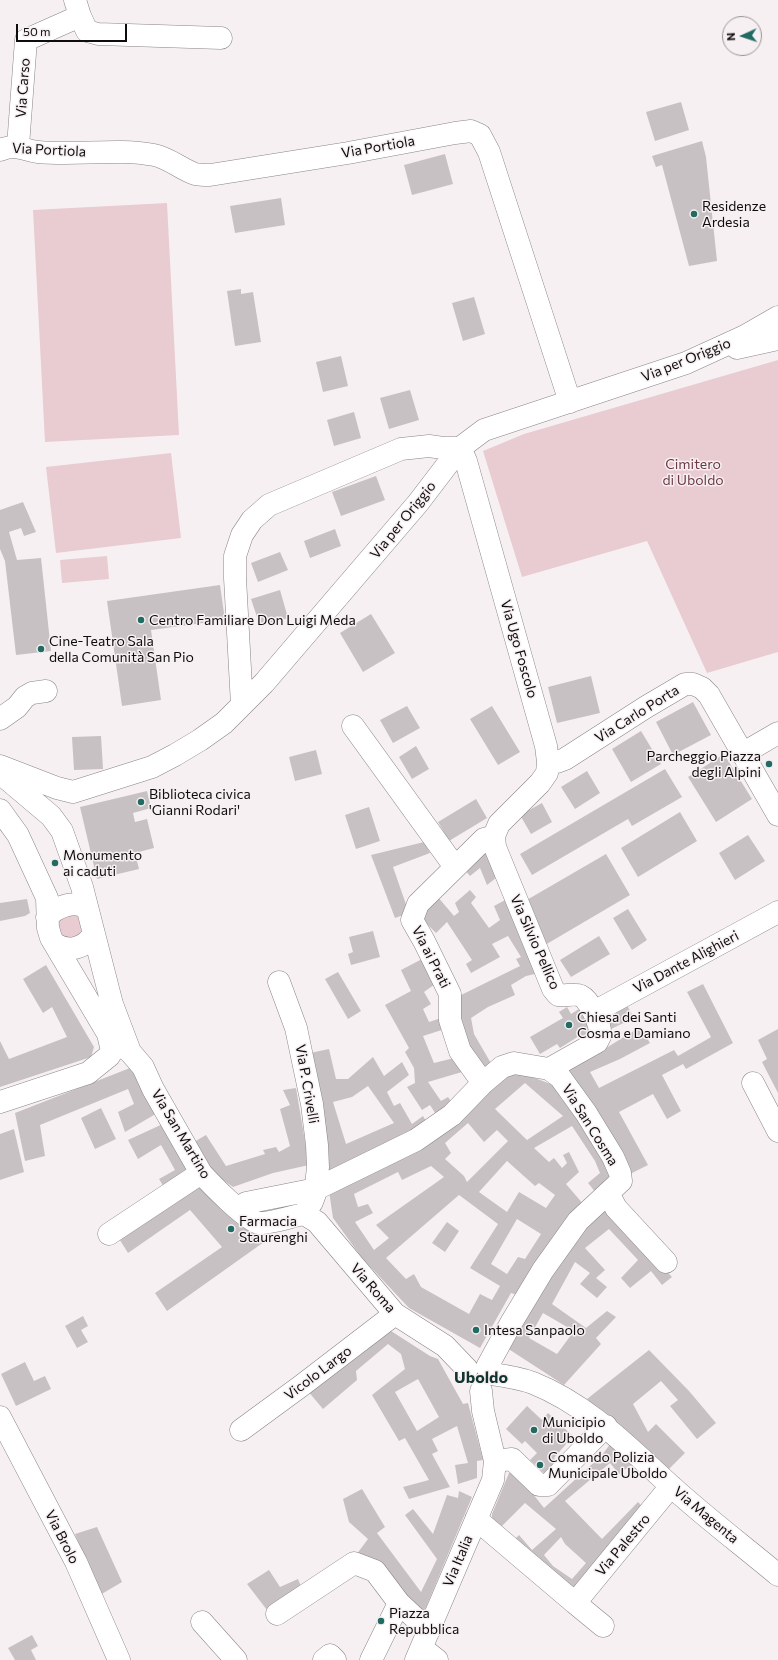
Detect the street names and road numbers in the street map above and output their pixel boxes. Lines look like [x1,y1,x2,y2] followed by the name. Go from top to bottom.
[13,57,33,119] street label: Via Carso
[340,132,416,162] street label: Via Portiola
[11,140,87,160] street label: Via Portiola
[639,334,733,386] street label: Via per Origgio
[367,478,439,562] street label: Via per Origgio
[497,598,541,700] street label: Via Ugo Foscolo
[592,681,682,747] street label: Via Carlo Porta
[507,892,563,992] street label: Via Silvio Pellico
[408,923,454,991] street label: Via ai Prati
[630,927,742,997] street label: Via Dante Alighieri
[292,1043,322,1125] street label: Via P. Crivelli
[558,1081,622,1169] street label: Via San Cosma
[148,1086,214,1182] street label: Via San Martino
[347,1260,399,1316] street label: Via Roma
[281,1342,355,1404] street label: Vicolo Largo
[670,1483,742,1547] street label: Via Magenta
[41,1507,83,1567] street label: Via Brolo
[592,1510,654,1580] street label: Via Palestro
[440,1533,476,1589] street label: Via Italia

